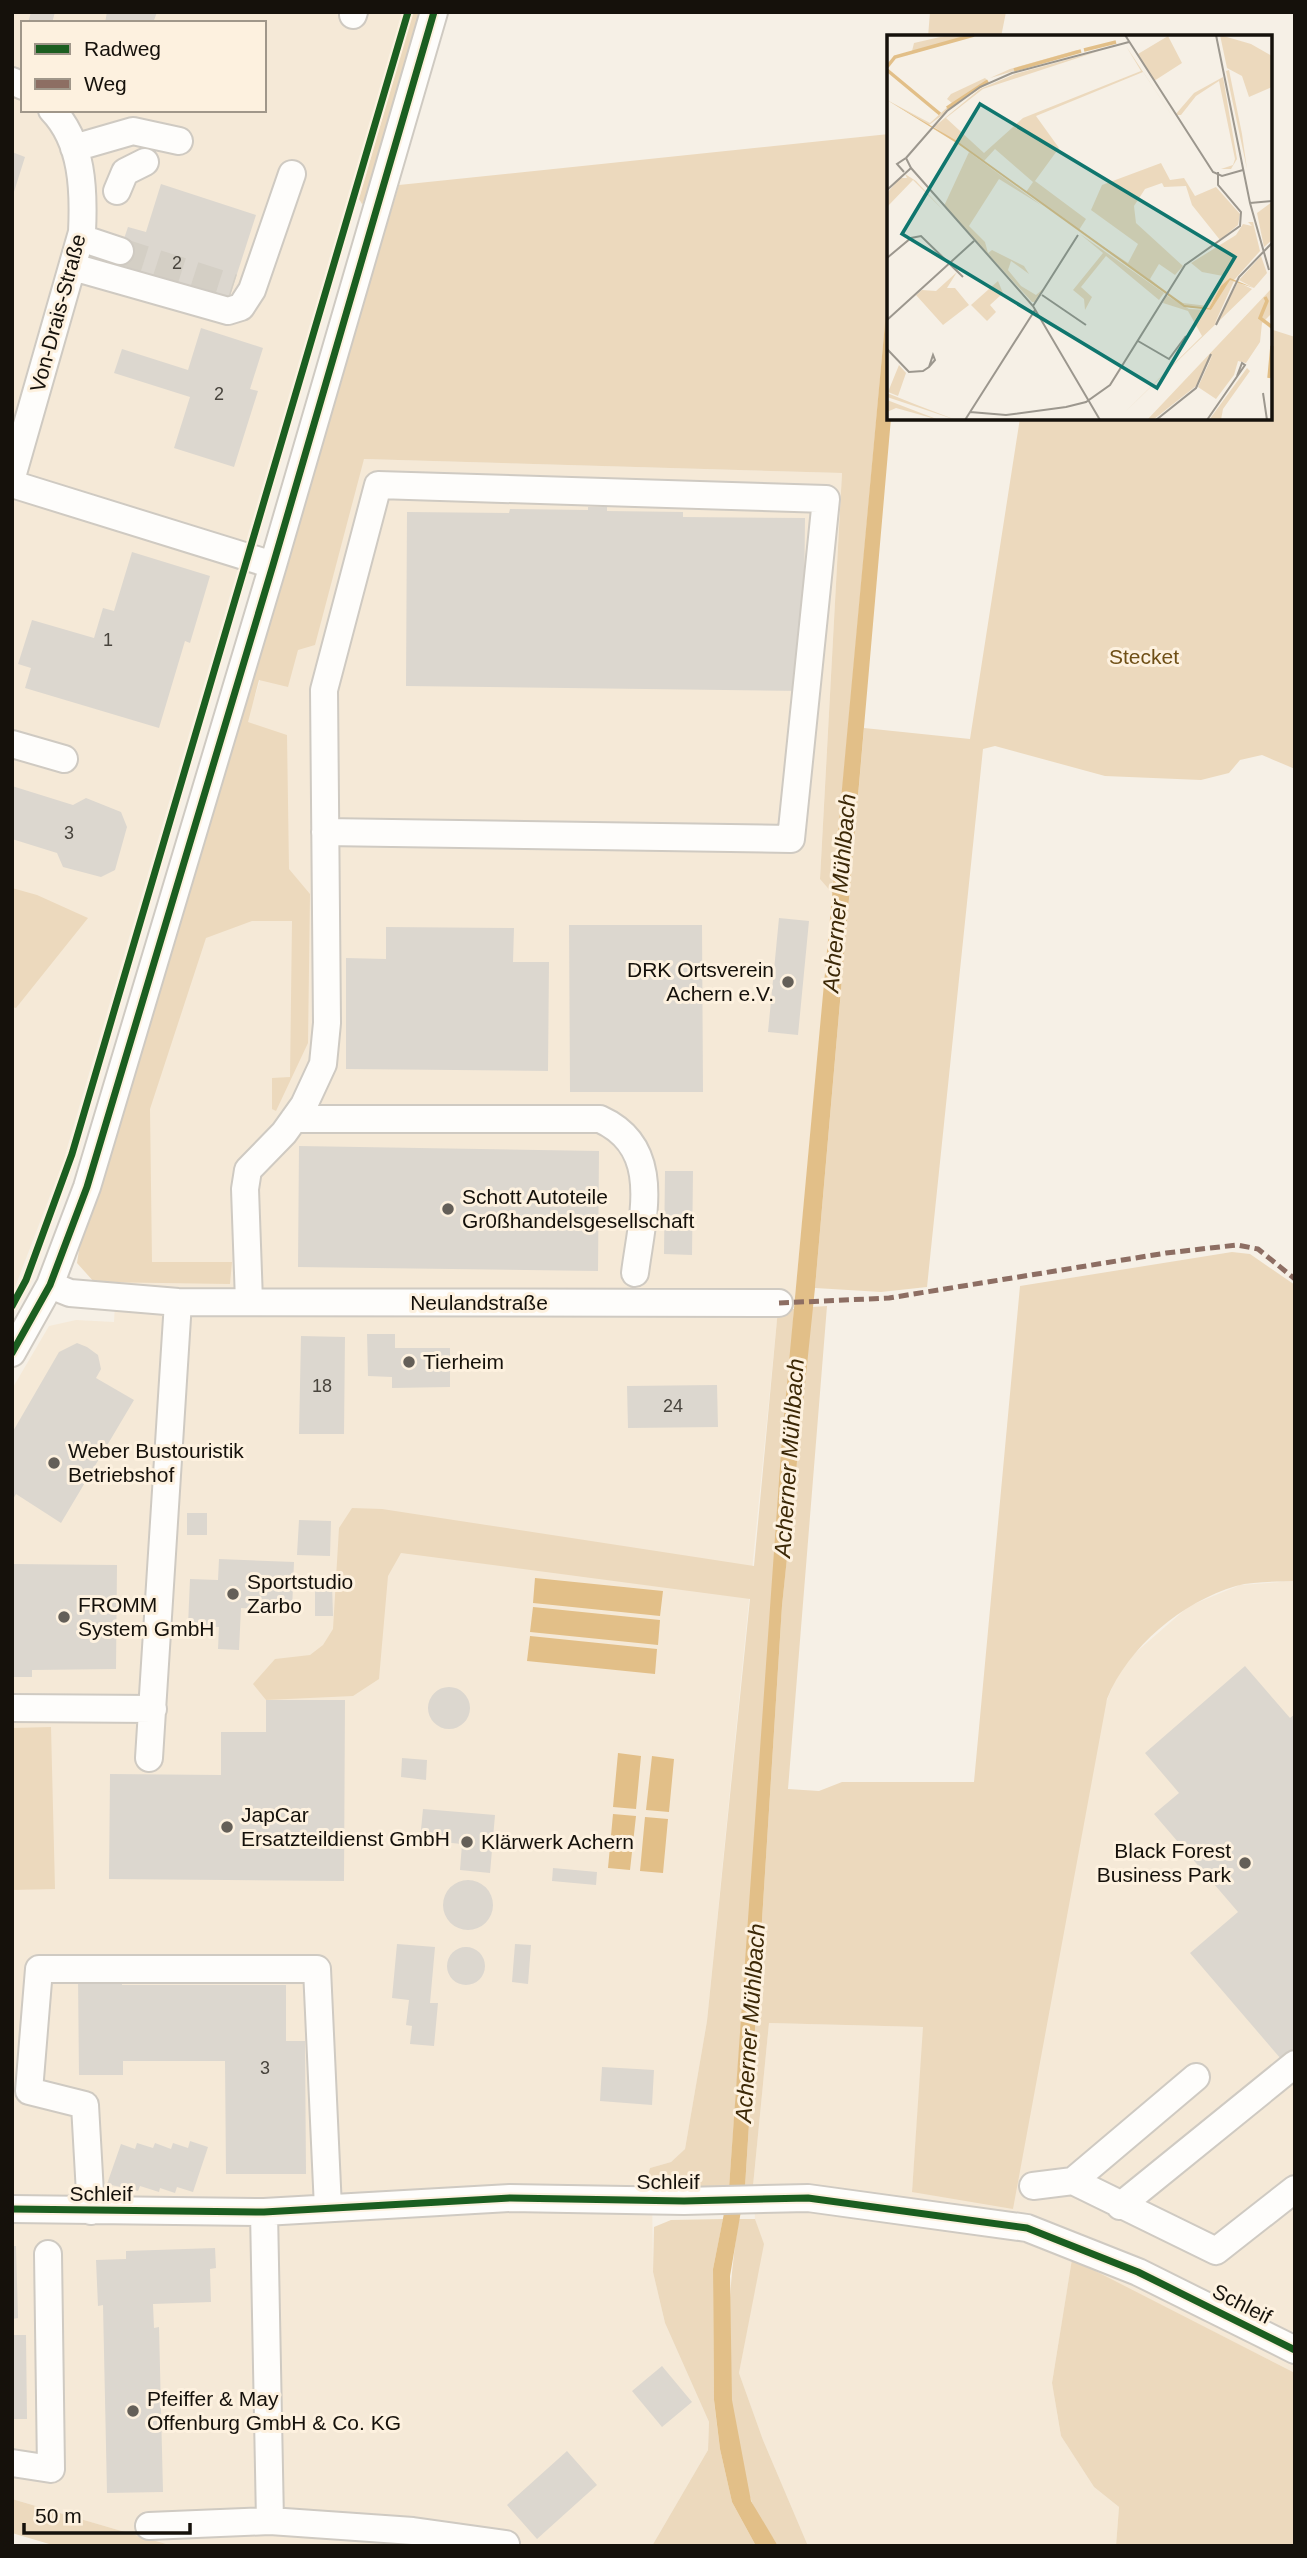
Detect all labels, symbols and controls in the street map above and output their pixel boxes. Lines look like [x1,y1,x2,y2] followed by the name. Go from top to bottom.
[21,21,266,112] legend
[887,35,1272,420] inset map
[84,37,161,60] text: Radweg
[84,72,127,95] text: Weg
[25,232,90,394] street label: Von-Drais-Straße
[172,253,182,273] house number: 2
[214,384,224,404] house number: 2
[103,630,113,650] house number: 1
[1109,645,1179,668] park label: Stecket
[817,793,861,995] water label: Acherner Mühlbach
[64,823,74,843] house number: 3
[627,958,774,1005] place label: DRK Ortsverein Achern e.V.
[780,974,796,990] marker: DRK Ortsverein Achern e.V.
[462,1185,694,1232] place label: Schott Autoteile Gr0ßhandelsgesellschaft
[440,1201,456,1217] marker: Schott Autoteile Gr0ßhandelsgesellschaft
[410,1291,548,1314] street label: Neulandstraße
[423,1350,504,1373] place label: Tierheim
[401,1354,417,1370] marker: Tierheim
[769,1358,809,1560] water label: Acherner Mühlbach
[312,1376,332,1396] house number: 18
[663,1396,683,1416] house number: 24
[68,1439,244,1486] place label: Weber Bustouristik Betriebshof
[46,1455,62,1471] marker: Weber Bustouristik Betriebshof
[247,1570,353,1617] place label: Sportstudio Zarbo
[225,1586,241,1602] marker: Sportstudio Zarbo
[78,1593,215,1640] place label: FROMM System GmbH
[56,1609,72,1625] marker: FROMM System GmbH
[241,1803,450,1850] place label: JapCar Ersatzteildienst GmbH
[219,1819,235,1835] marker: JapCar Ersatzteildienst GmbH
[481,1830,634,1853] place label: Klärwerk Achern
[459,1834,475,1850] marker: Klärwerk Achern
[1097,1839,1231,1886] place label: Black Forest Business Park
[1237,1855,1253,1871] marker: Black Forest Business Park
[730,1923,770,2125] water label: Acherner Mühlbach
[260,2058,270,2078] house number: 3
[636,2170,700,2193] street label: Schleif
[69,2182,133,2205] street label: Schleif
[1209,2279,1276,2328] street label: Schleif
[147,2387,401,2434] place label: Pfeiffer & May Offenburg GmbH & Co. KG
[125,2403,141,2419] marker: Pfeiffer & May Offenburg GmbH & Co. KG
[24,2492,191,2536] scale bar
[35,2504,82,2527] text: 50 m

